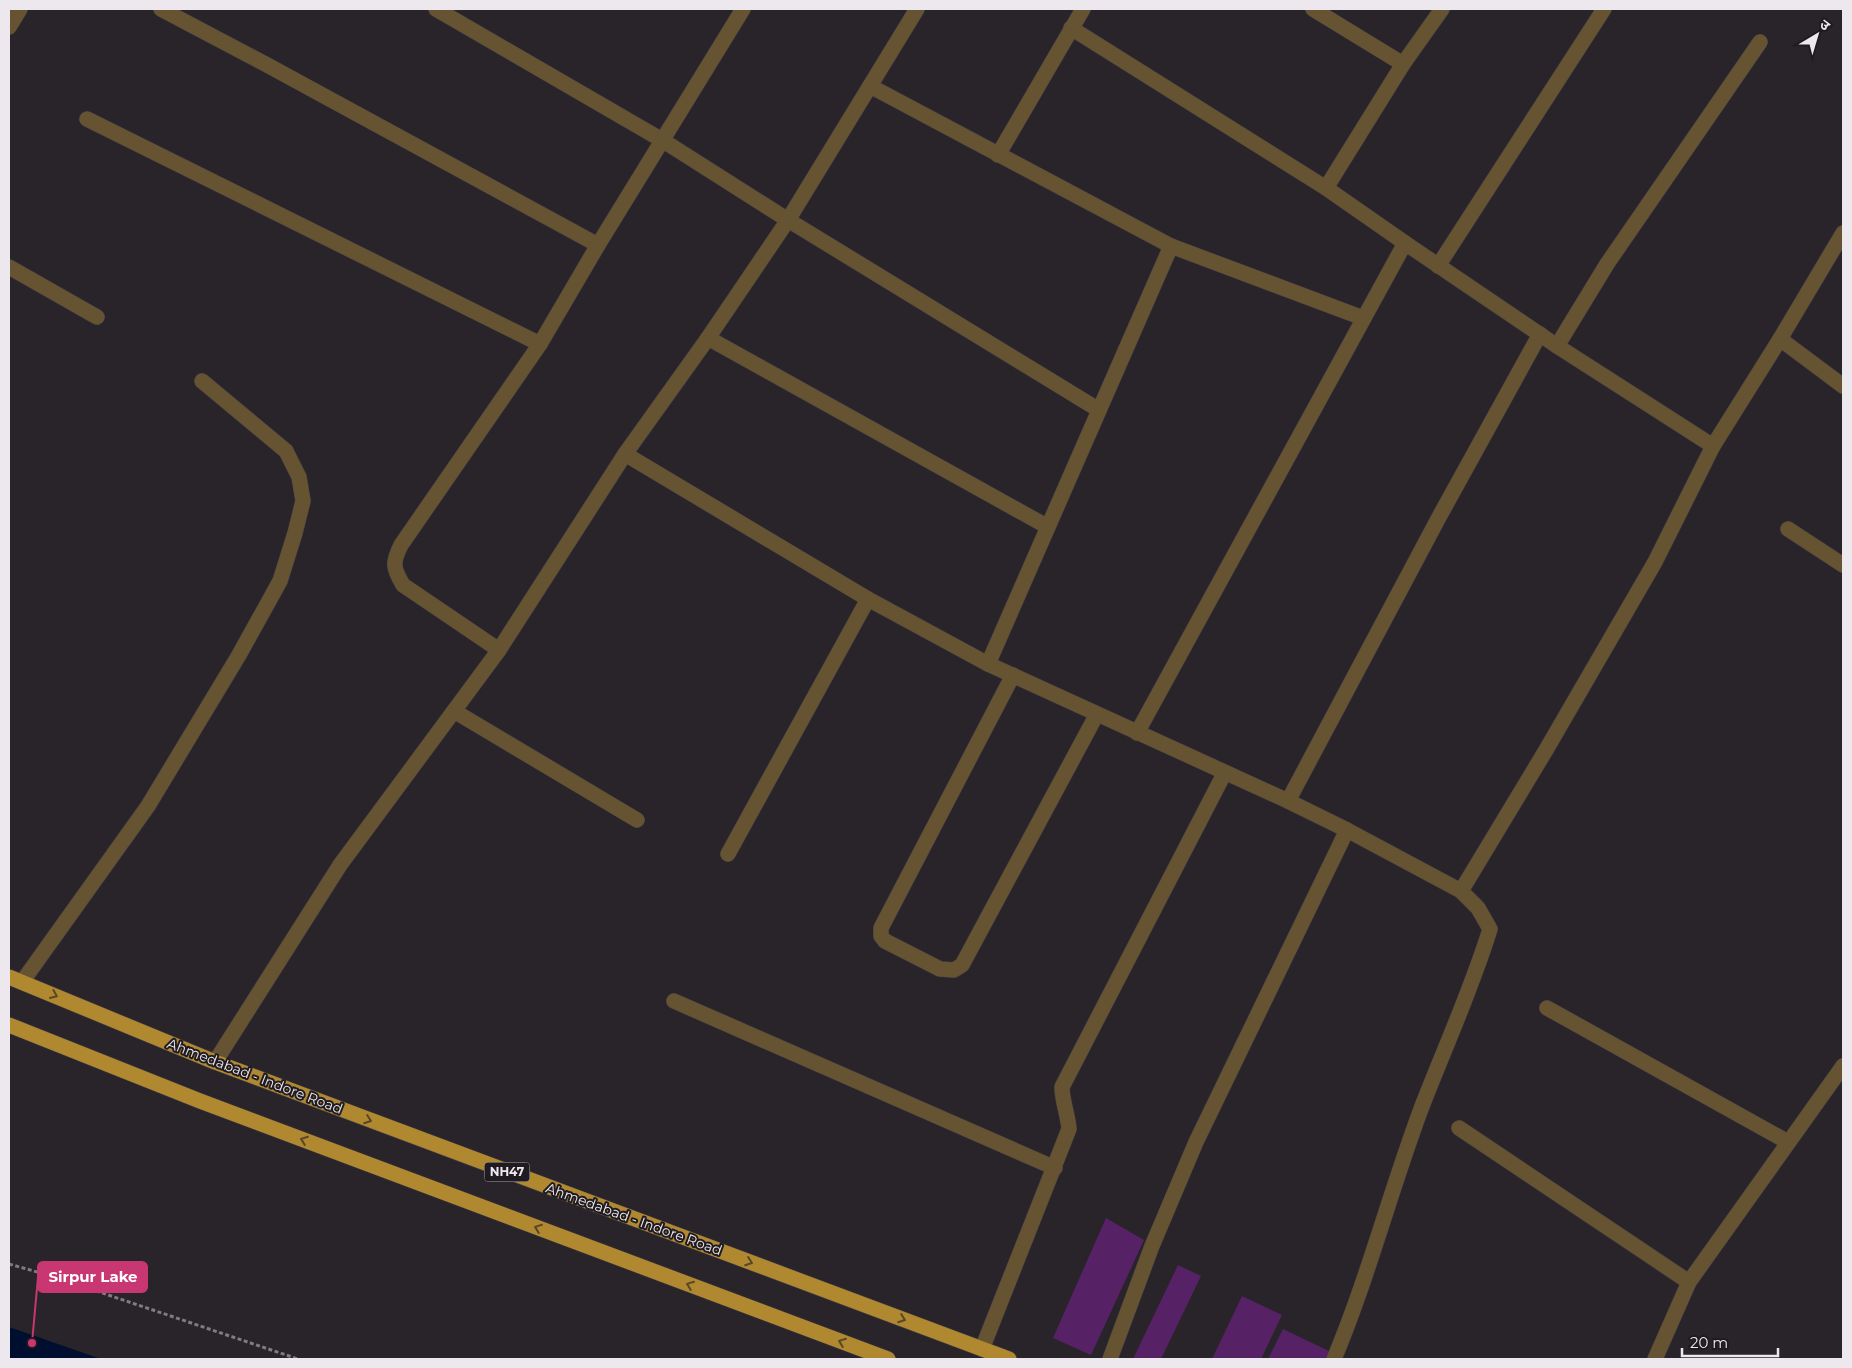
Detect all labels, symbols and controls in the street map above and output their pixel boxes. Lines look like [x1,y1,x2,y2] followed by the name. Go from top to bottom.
[1792,10,1842,60] north arrow
[1816,15,1834,35] text: उ
[49,989,58,1000] one-way arrow
[165,1034,345,1118] street label: Ahmedabad - Indore Road
[363,1114,371,1124] one-way arrow
[300,1136,308,1146] one-way arrow
[484,1162,530,1182] road number: NH47
[543,1179,725,1259] street label: Ahmedabad - Indore Road
[534,1224,542,1234] one-way arrow
[745,1256,753,1266] one-way arrow
[38,1262,147,1292] callout: Sirpur Lake
[48,1267,138,1286] text: Sirpur Lake
[686,1281,695,1291] one-way arrow
[897,1313,906,1323] one-way arrow
[1682,1326,1778,1358] scale bar
[1690,1333,1728,1352] text: 20 m
[838,1338,847,1348] one-way arrow

